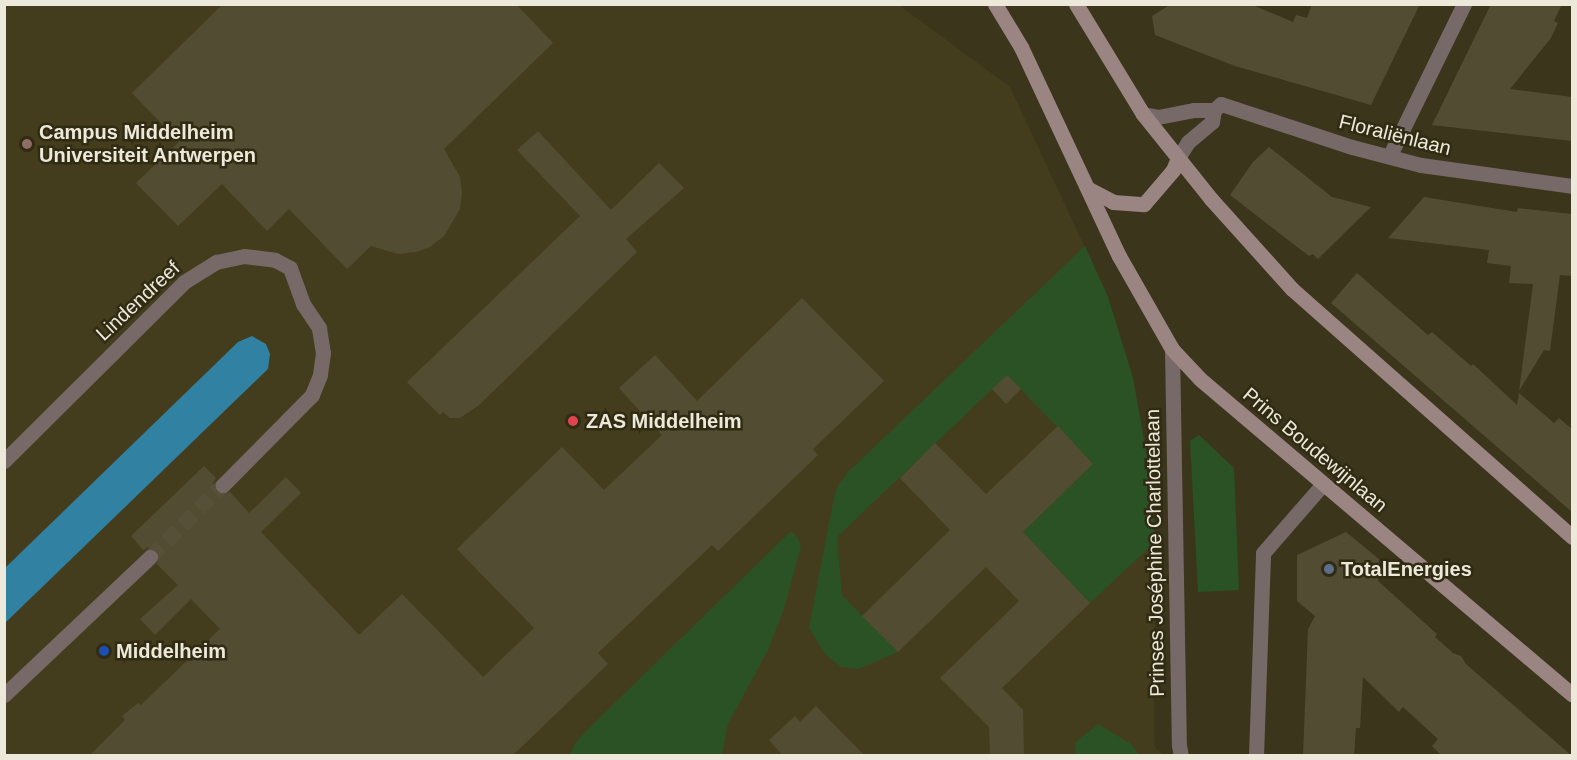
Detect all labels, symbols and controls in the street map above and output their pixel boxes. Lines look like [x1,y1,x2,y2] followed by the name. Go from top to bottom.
[1337,110,1453,160] street label: Floraliënlaan
[39,120,257,167] place label: Campus Middelheim Universiteit Antwerpen
[20,137,34,151] marker: Campus Middelheim Universiteit Antwerpen
[91,256,185,346] street label: Lindendreef
[1238,383,1392,517] street label: Prins Boudewijnlaan
[586,409,742,433] place label: ZAS Middelheim
[1140,409,1170,697] street label: Prinses Joséphine Charlottelaan
[564,412,582,430] marker: ZAS Middelheim
[1341,557,1472,581] place label: TotalEnergies
[1322,562,1336,576] marker: TotalEnergies
[116,639,226,663] place label: Middelheim
[97,644,111,658] marker: Middelheim

